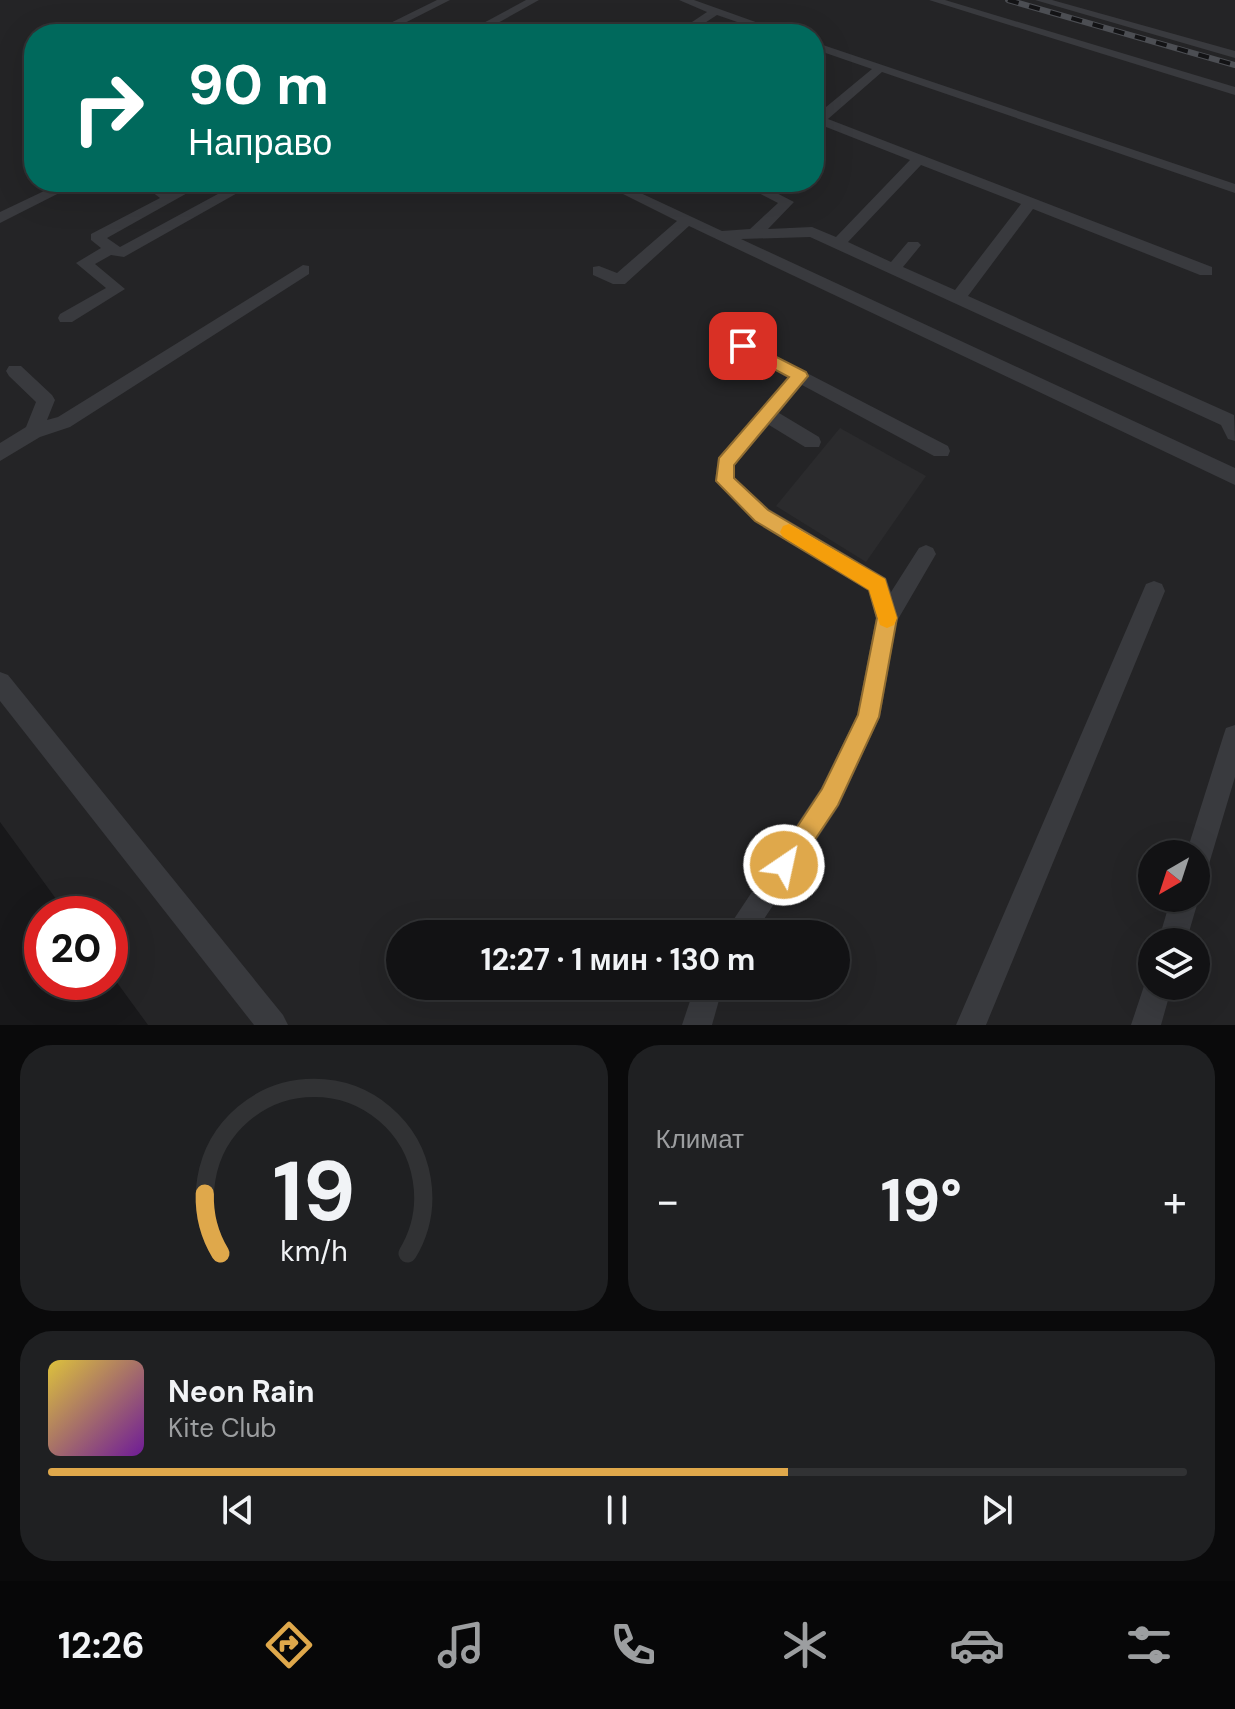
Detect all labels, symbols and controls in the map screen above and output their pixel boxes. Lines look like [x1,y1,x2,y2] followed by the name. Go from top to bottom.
[188,48,329,121] text: 90 m
[56,56,160,160] icon: right
[188,119,332,166] text: Направо
[709,312,777,380] pin
[721,324,765,368] icon: arrive
[742,823,826,907] position arrow
[1138,840,1210,912] north arrow
[1138,840,1210,1000] map controls
[24,896,128,1000] speed limit sign: 20
[1138,928,1210,1000] button: layers
[481,940,755,979] text: 12:27 · 1 мин · 130 m
[656,1122,744,1156] text: Климат
[272,1137,355,1246] text: 19
[880,1161,962,1240] text: 19°
[656,1172,680,1230] text: −
[1163,1172,1187,1230] text: +
[280,1233,348,1270] text: km/h
[168,1372,314,1411] text: Neon Rain
[168,1411,277,1445] text: Kite Club
[216,1488,260,1532] icon: previous
[595,1488,639,1532] icon: pause
[975,1488,1019,1532] icon: next
[261,1617,317,1673] icon: directions
[433,1617,489,1673] icon: music
[605,1617,661,1673] icon: phone
[777,1617,833,1673] icon: climate
[949,1617,1005,1673] icon: car
[1121,1617,1177,1673] icon: filters
[58,1622,145,1669] text: 12:26

